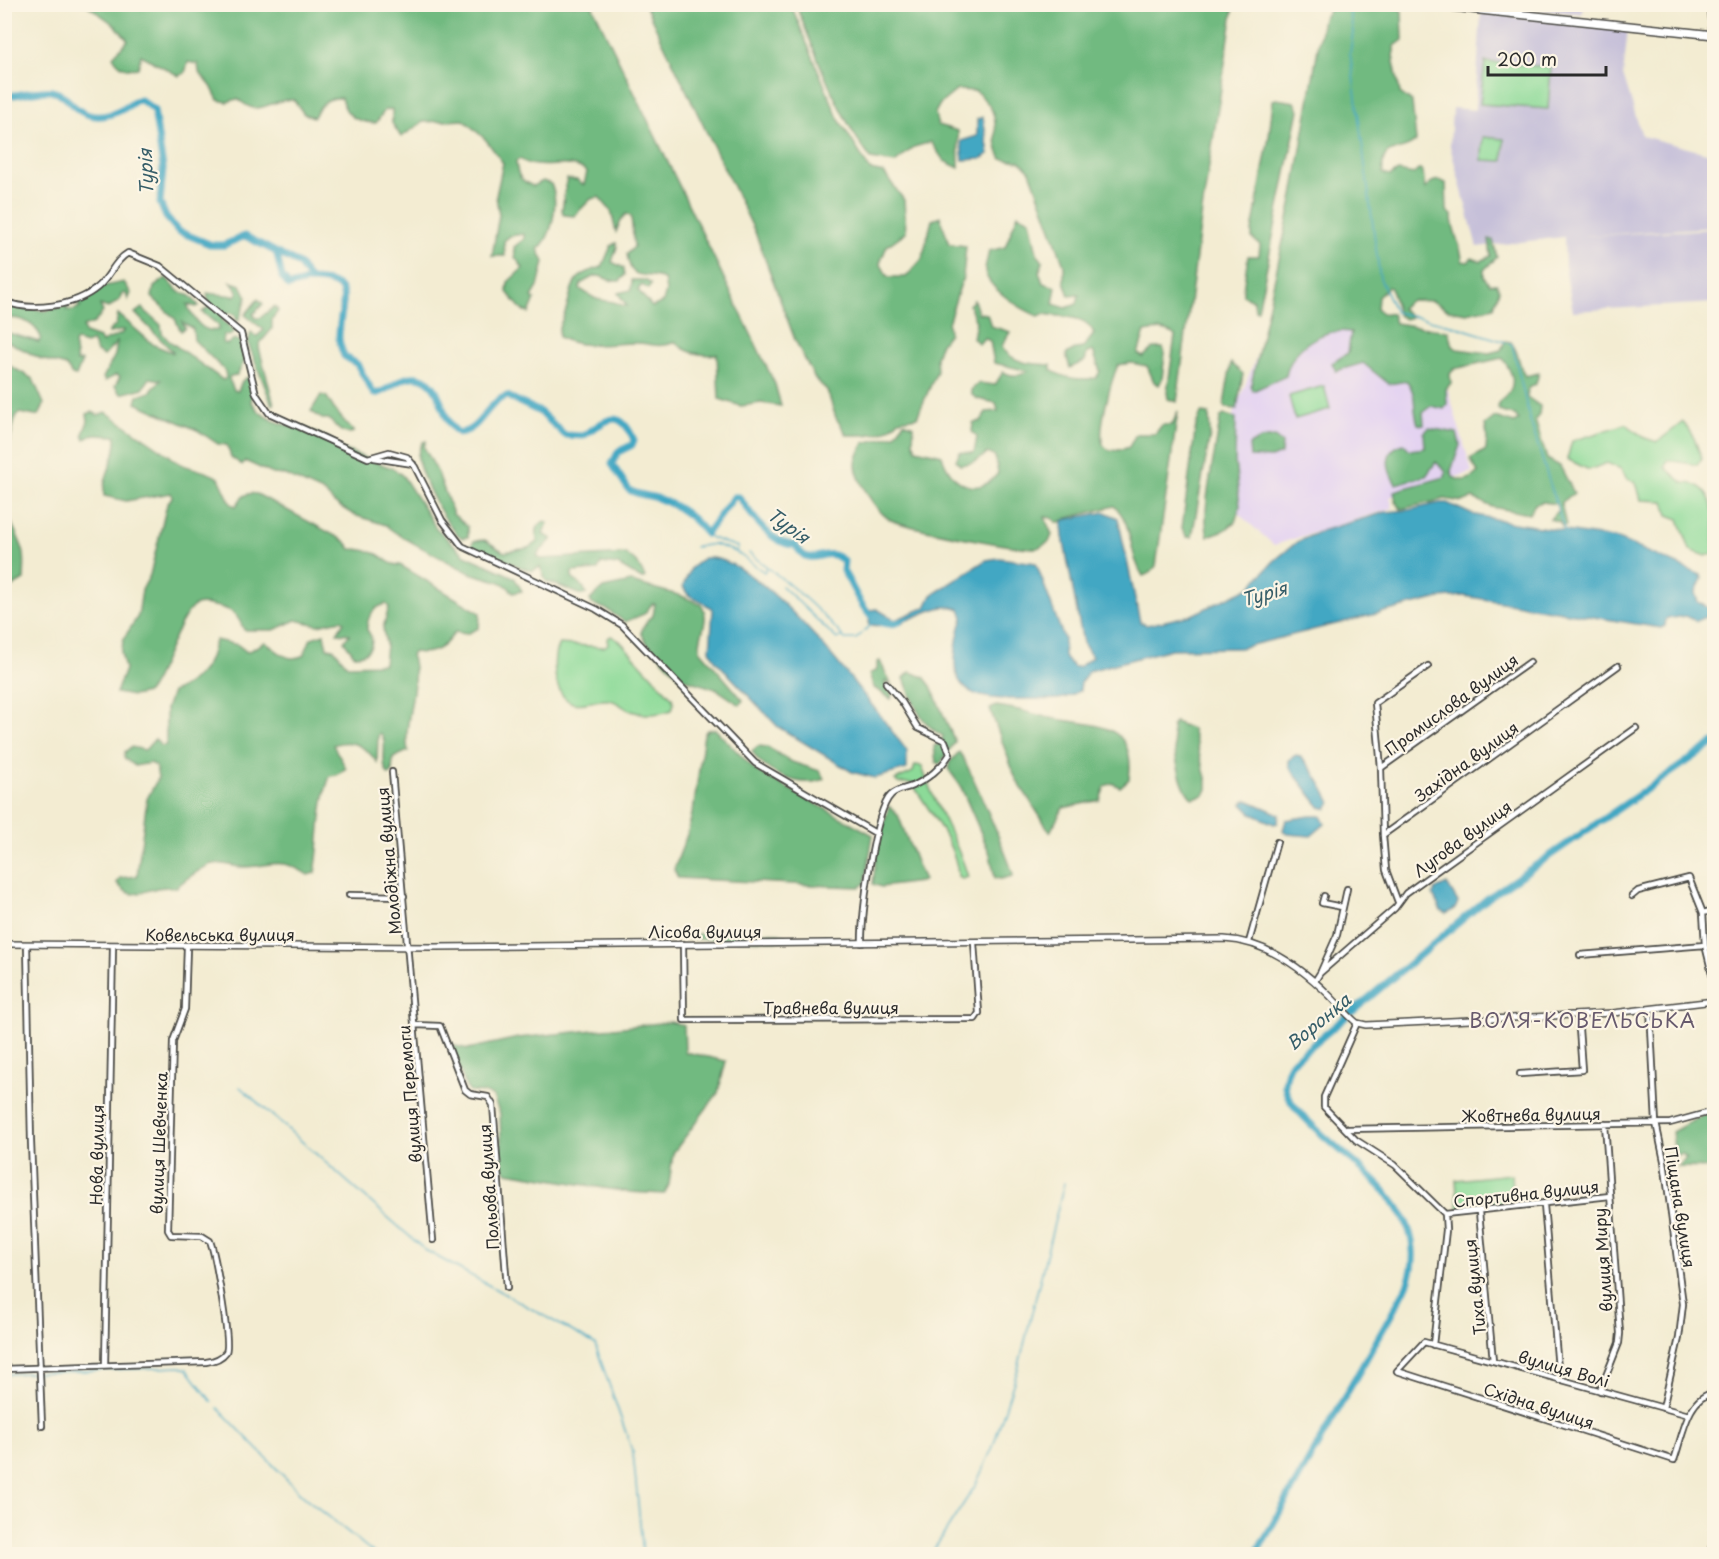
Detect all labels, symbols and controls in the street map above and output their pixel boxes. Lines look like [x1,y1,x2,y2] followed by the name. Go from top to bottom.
[1488,39,1606,77] scale bar
[1497,45,1557,72] text: 200 m
[131,147,159,196] water label: Турія
[762,500,817,550] water label: Турія
[1238,573,1291,612] water label: Турія
[1379,647,1523,761] street label: Промислова вулиця
[1409,715,1523,807] street label: Західна вулиця
[370,786,406,936] street label: Молодіжна вулиця
[1408,794,1516,882] street label: Лугова вулиця
[648,919,762,943] street label: Лісова вулиця
[145,922,295,946] street label: Ковельська вулиця
[1280,985,1357,1056] water label: Воронка
[763,995,899,1019] street label: Травнева вулиця
[1469,1005,1697,1035] district label: ВОЛЯ-КОВЕЛЬСЬКА
[391,1024,427,1164] street label: вулиця Перемоги
[144,1071,172,1215] street label: вулиця Шевченка
[1461,1101,1601,1127] street label: Жовтнева вулиця
[83,1104,109,1206] street label: Нова вулиця
[472,1123,504,1251] street label: Польова вулиця
[1660,1145,1702,1269] street label: Піщана вулиця
[1452,1173,1600,1213] street label: Спортивна вулиця
[1586,1207,1618,1313] street label: вулиця Миру
[1457,1238,1491,1336] street label: Тиха вулиця
[1516,1344,1612,1392] street label: вулиця Волі
[1481,1376,1597,1434] street label: Східна вулиця

